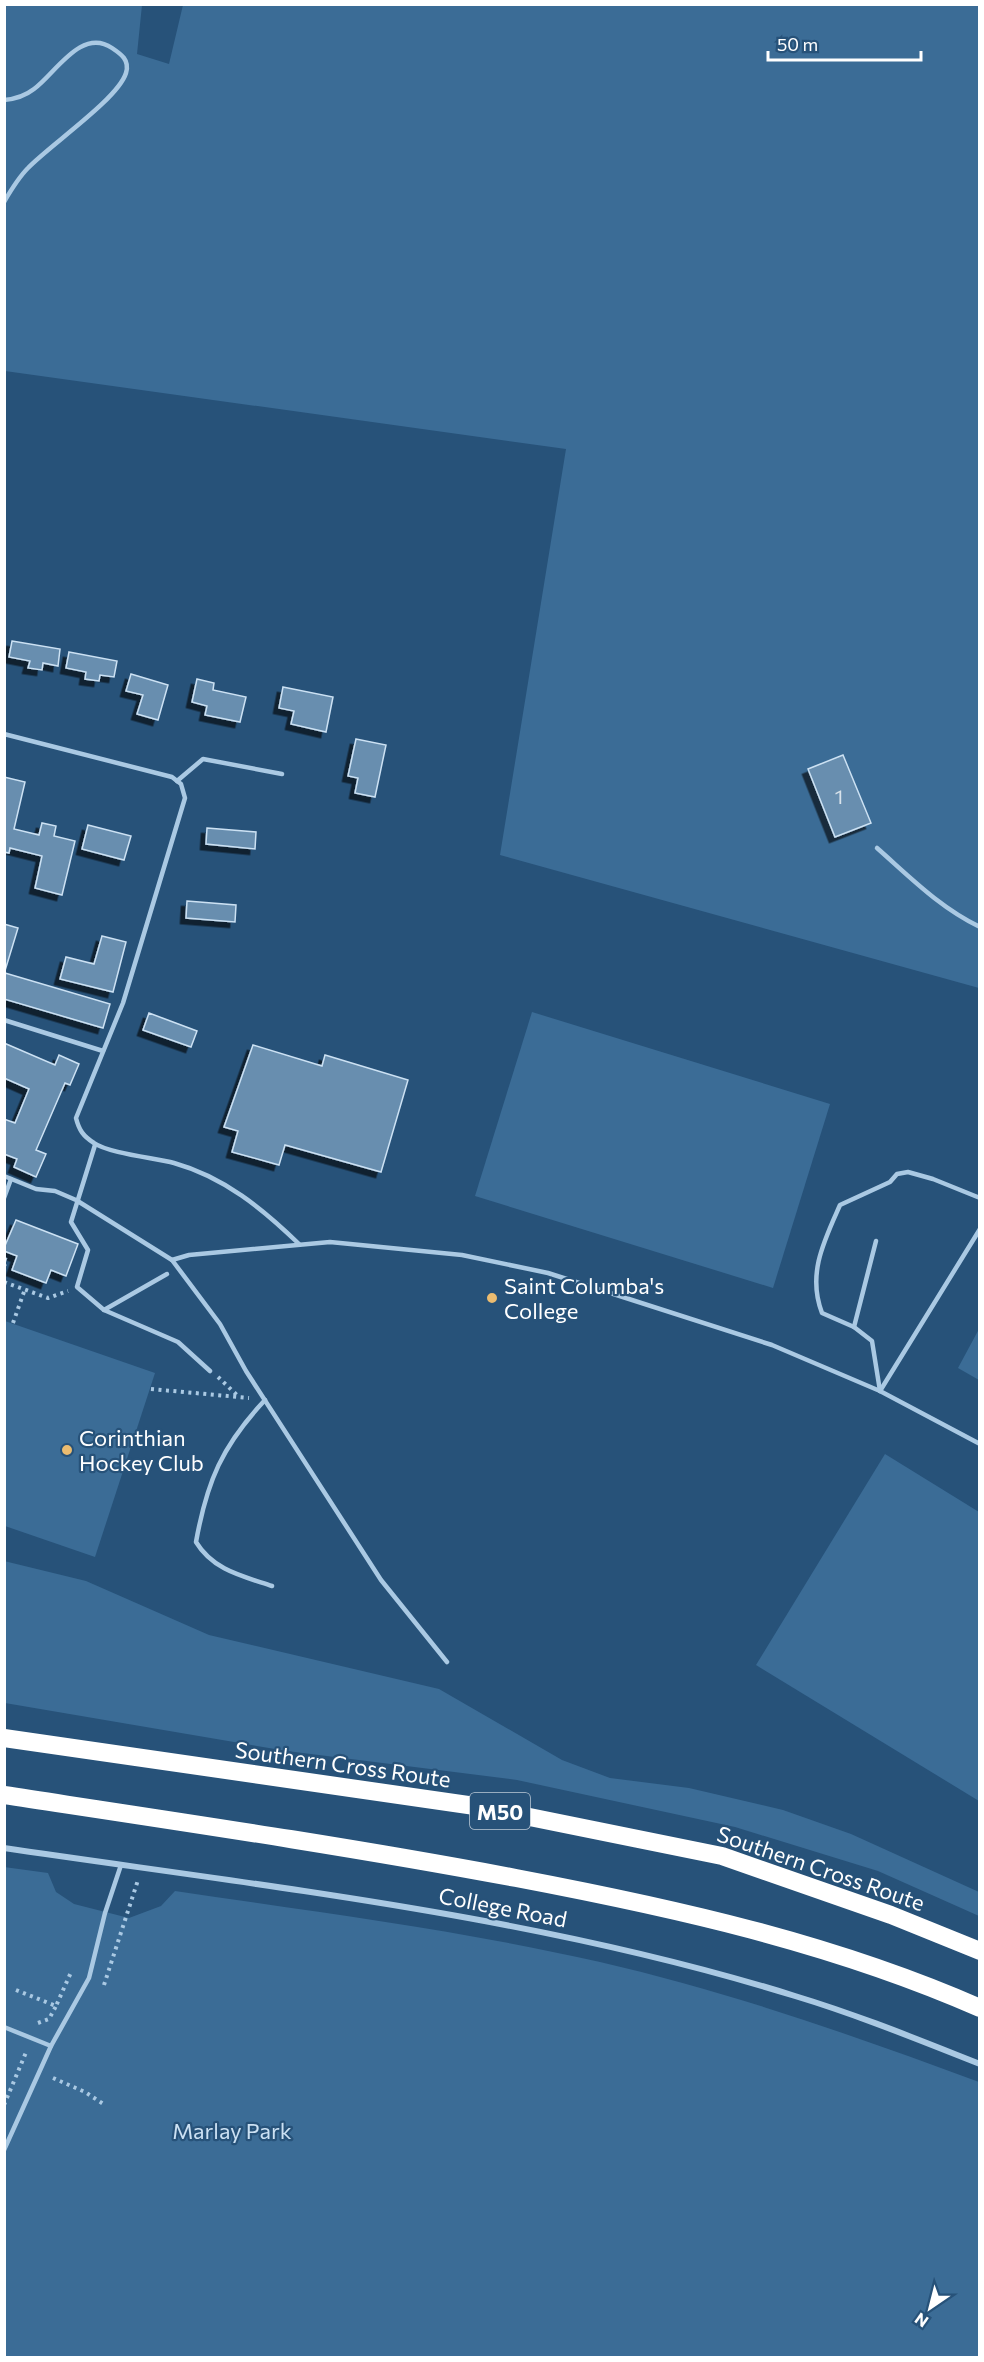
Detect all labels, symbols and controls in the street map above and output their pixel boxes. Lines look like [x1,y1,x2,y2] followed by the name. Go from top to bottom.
[768,24,921,62] scale bar
[777,33,818,55] text: 50 m
[835,784,843,808] house number: 1
[504,1272,664,1324] place label: Saint Columba's College
[485,1291,499,1305] marker: Saint Columba's College
[79,1424,204,1476] place label: Corinthian Hockey Club
[60,1443,74,1457] marker: Corinthian Hockey Club
[233,1735,453,1793] street label: Southern Cross Route
[470,1793,530,1829] road number: M50
[714,1820,928,1916] street label: Southern Cross Route
[437,1881,569,1933] street label: College Road
[172,2117,292,2144] park label: Marlay Park
[900,2278,960,2338] north arrow
[911,2309,931,2332] text: N

